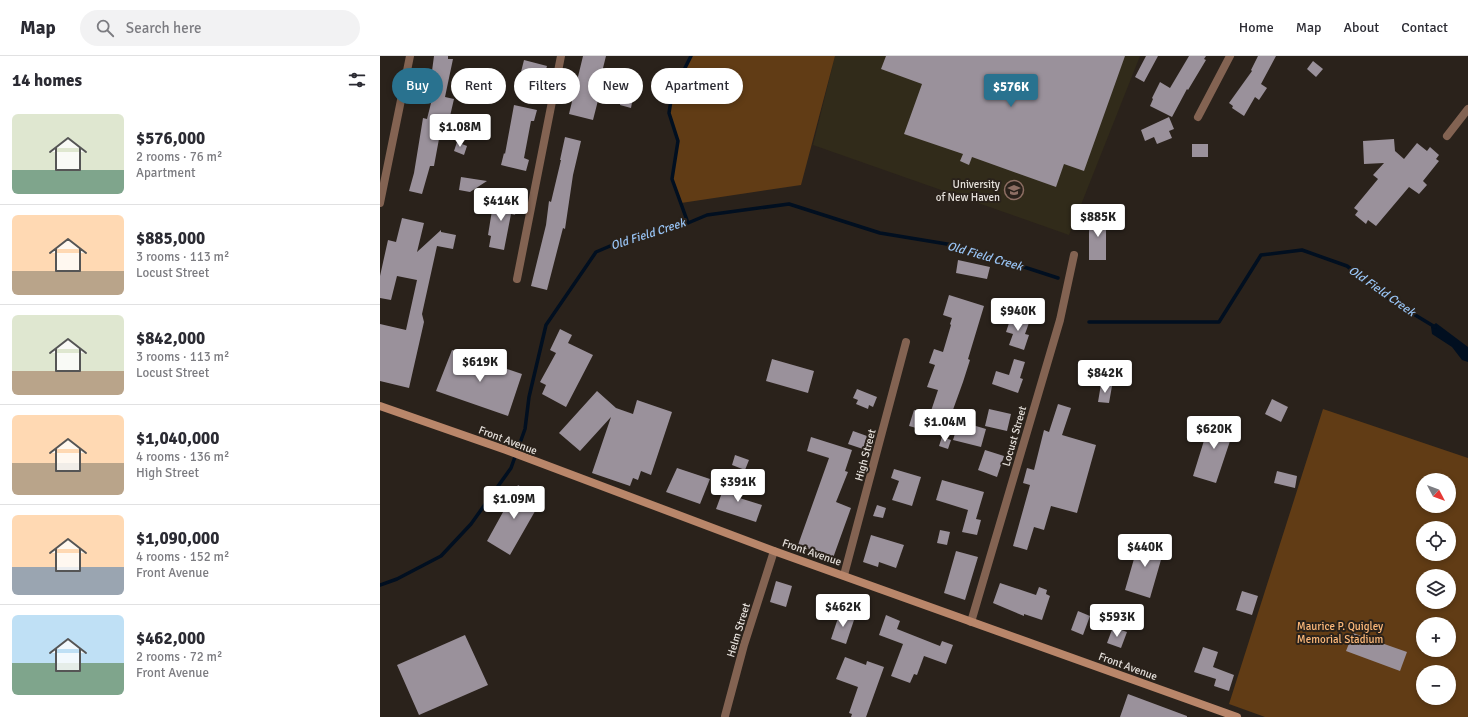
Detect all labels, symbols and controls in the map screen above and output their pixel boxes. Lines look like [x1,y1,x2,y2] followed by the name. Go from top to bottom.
[80,10,360,46] search box
[20,16,56,40] text: Map
[94,17,116,39] icon: search
[126,19,201,37] text: Search here
[1239,19,1274,36] text: Home
[1296,19,1321,36] text: Map
[1343,19,1379,36] text: About
[1401,19,1448,36] text: Contact
[392,68,443,104] chip: Buy
[451,68,506,104] chip: Rent
[514,68,580,104] chip: Filters
[588,68,643,104] chip: New
[651,68,743,104] chip: Apartment
[346,69,368,91] icon: filters
[12,70,82,91] text: 14 homes
[983,74,1039,108] pin: $576K
[993,79,1029,95] text: $576K
[427,114,493,148] pin: $1.08M
[439,119,481,135] text: $1.08M
[136,128,205,149] text: $576,000
[44,130,92,178] icon: home
[136,149,222,165] text: 2 rooms · 76 m²
[136,165,196,181] text: Apartment
[936,178,1001,204] place label: University of New Haven
[1003,179,1025,201] school or university icon: University of New Haven
[473,188,529,222] pin: $414K
[483,193,519,209] text: $414K
[1070,204,1126,238] pin: $885K
[1080,209,1116,225] text: $885K
[609,215,688,254] water label: Old Field Creek
[136,228,205,249] text: $885,000
[44,231,92,279] icon: home
[945,239,1025,275] water label: Old Field Creek
[136,249,229,265] text: 3 rooms · 113 m²
[1346,263,1419,320] water label: Old Field Creek
[136,265,209,281] text: Locust Street
[990,298,1046,332] pin: $940K
[1000,303,1036,319] text: $940K
[136,328,205,349] text: $842,000
[44,331,92,379] icon: home
[136,349,229,365] text: 3 rooms · 113 m²
[452,349,508,383] pin: $619K
[462,354,498,370] text: $619K
[1077,360,1133,394] pin: $842K
[136,365,209,381] text: Locust Street
[1087,365,1123,381] text: $842K
[1000,404,1029,468] street label: Locust Street
[912,409,978,443] pin: $1.04M
[924,414,966,430] text: $1.04M
[1186,416,1242,450] pin: $620K
[1196,421,1232,437] text: $620K
[477,423,539,458] street label: Front Avenue
[136,428,219,449] text: $1,040,000
[852,428,879,483] street label: High Street
[44,431,92,479] icon: home
[136,449,229,465] text: 4 rooms · 136 m²
[136,465,199,481] text: High Street
[710,469,766,503] pin: $391K
[1416,473,1456,513] north arrow
[1416,473,1456,705] map controls
[720,474,756,490] text: $391K
[481,486,547,520] pin: $1.09M
[493,491,535,507] text: $1.09M
[1416,521,1456,561] button: locate
[136,528,219,549] text: $1,090,000
[44,531,92,579] icon: home
[1117,534,1173,568] pin: $440K
[781,536,843,569] street label: Front Avenue
[1127,539,1163,555] text: $440K
[136,549,229,565] text: 4 rooms · 152 m²
[136,565,209,581] text: Front Avenue
[1416,569,1456,609] button: layers
[815,594,871,628] pin: $462K
[825,599,861,615] text: $462K
[724,601,753,659] street label: Helm Street
[1089,604,1145,638] pin: $593K
[1099,609,1135,625] text: $593K
[1416,617,1456,657] button: +
[1297,620,1384,646] park label: Maurice P. Quigley Memorial Stadium
[136,628,205,649] text: $462,000
[44,631,92,679] icon: home
[136,649,222,665] text: 2 rooms · 72 m²
[1097,650,1159,683] street label: Front Avenue
[136,665,209,681] text: Front Avenue
[1416,665,1456,705] button: −

